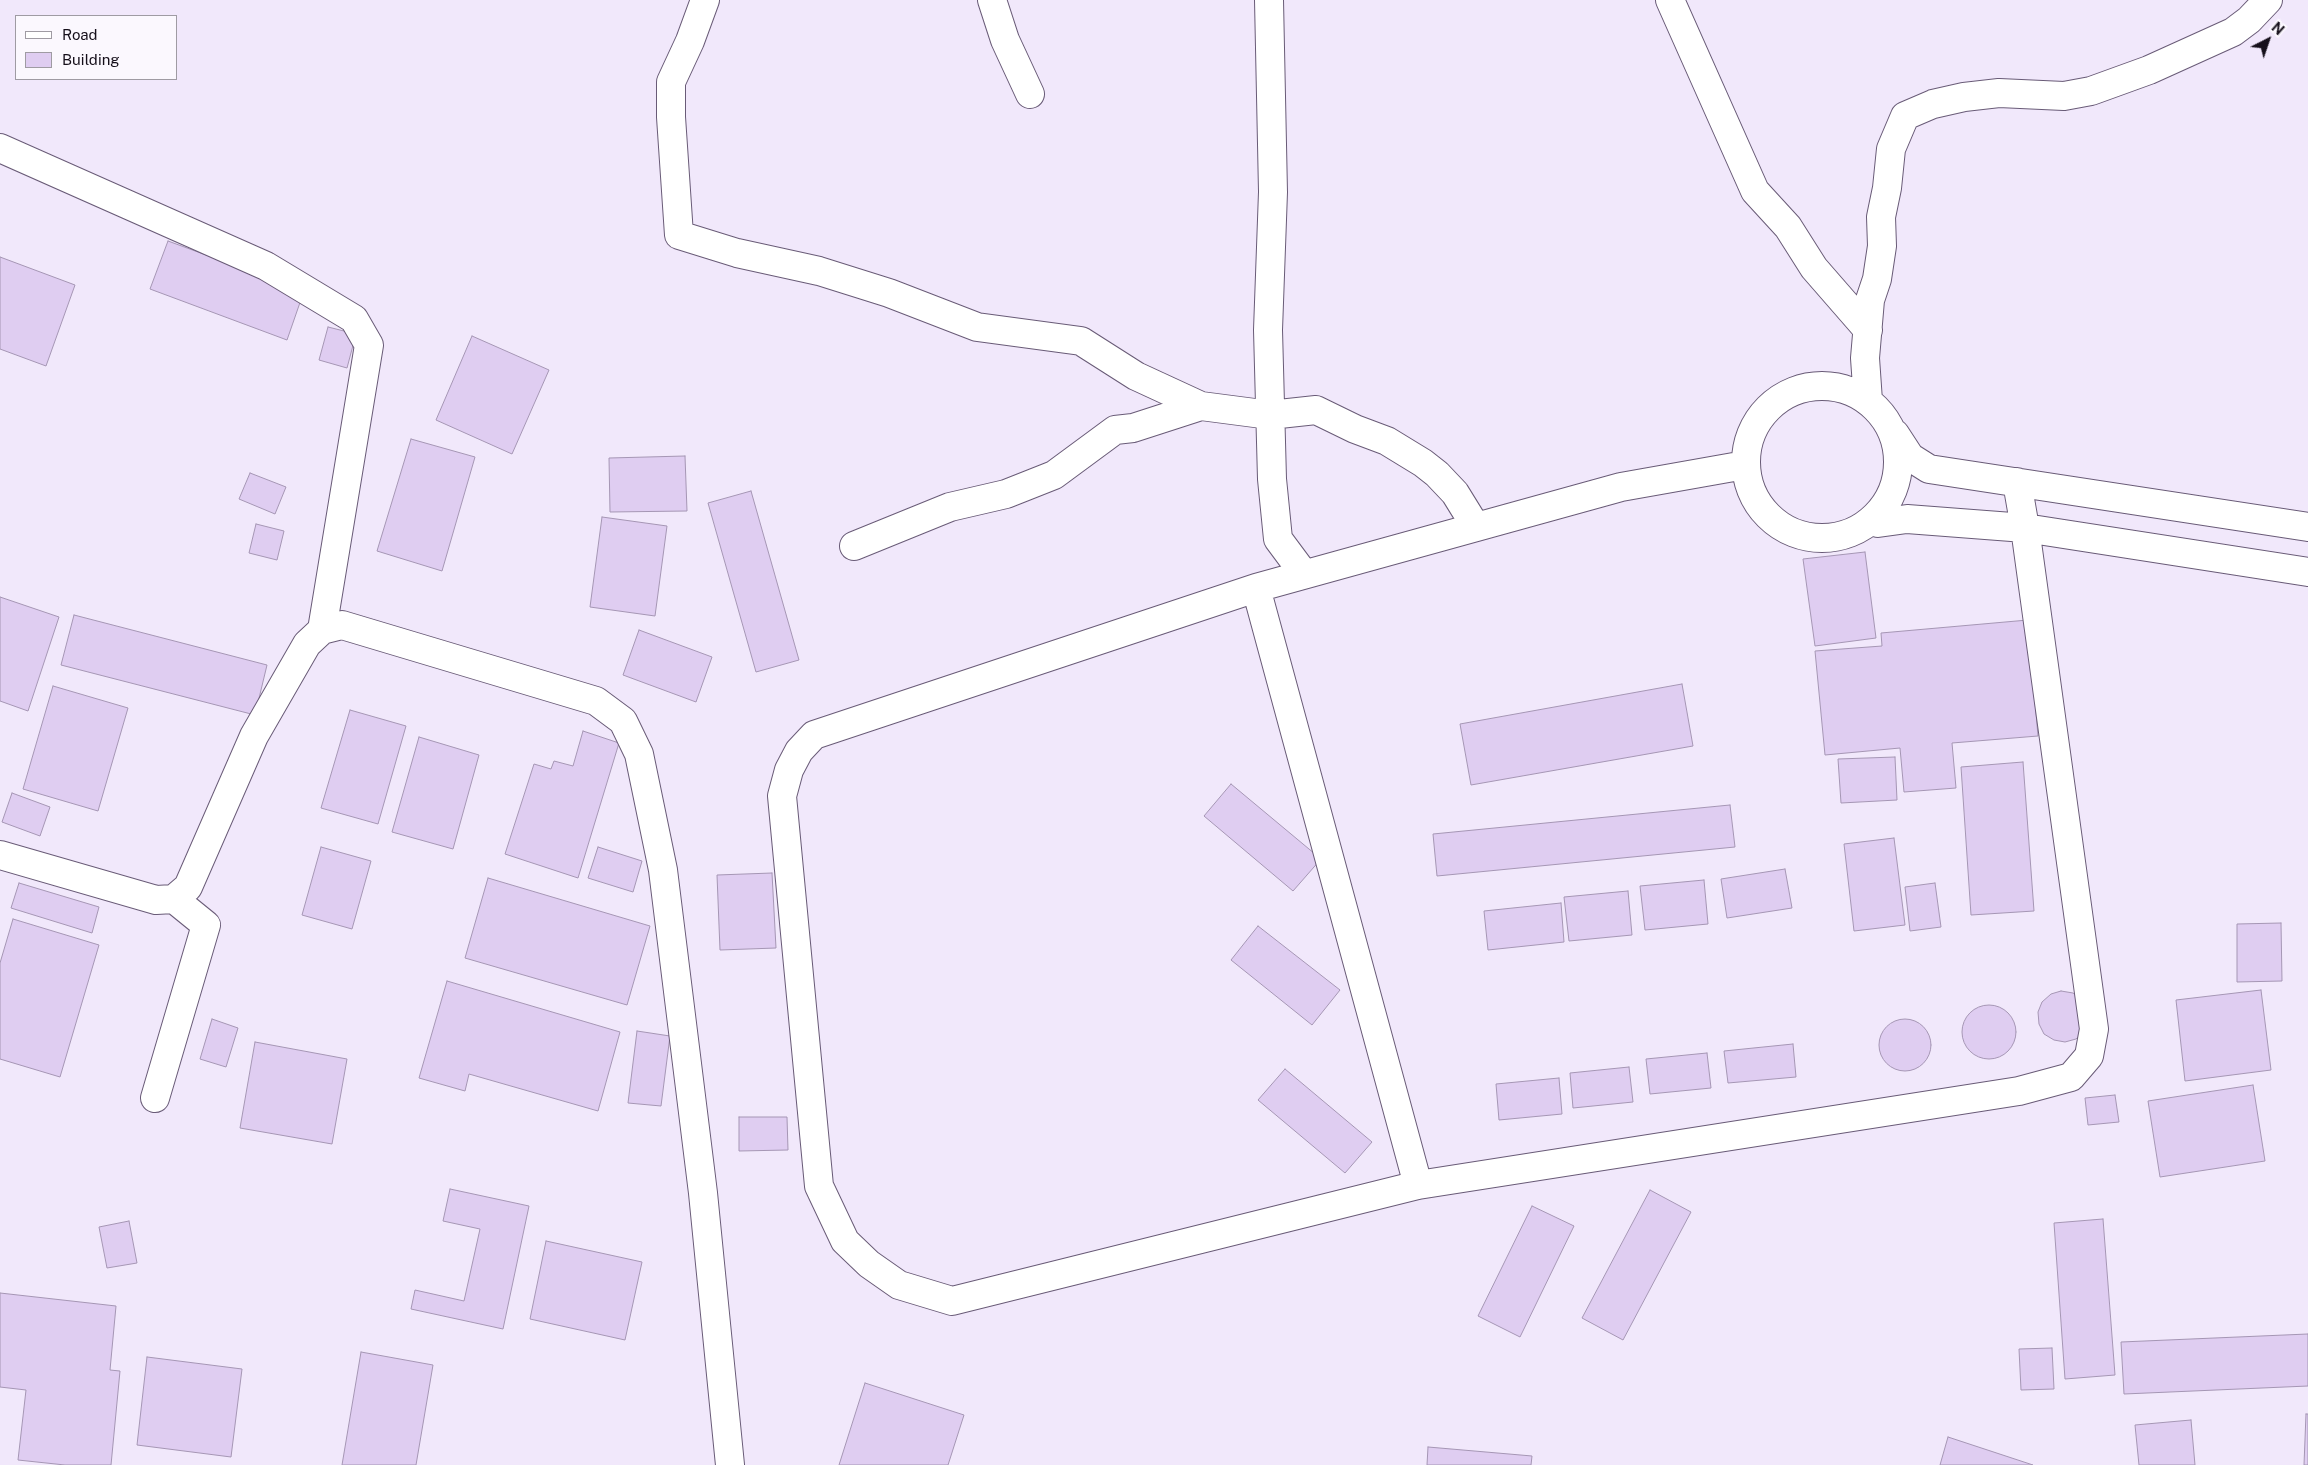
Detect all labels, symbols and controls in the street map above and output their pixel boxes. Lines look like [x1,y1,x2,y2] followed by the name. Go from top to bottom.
[15,15,178,80] legend
[2243,15,2293,65] north arrow
[2268,19,2287,38] text: N
[62,26,98,43] text: Road
[62,51,120,68] text: Building

